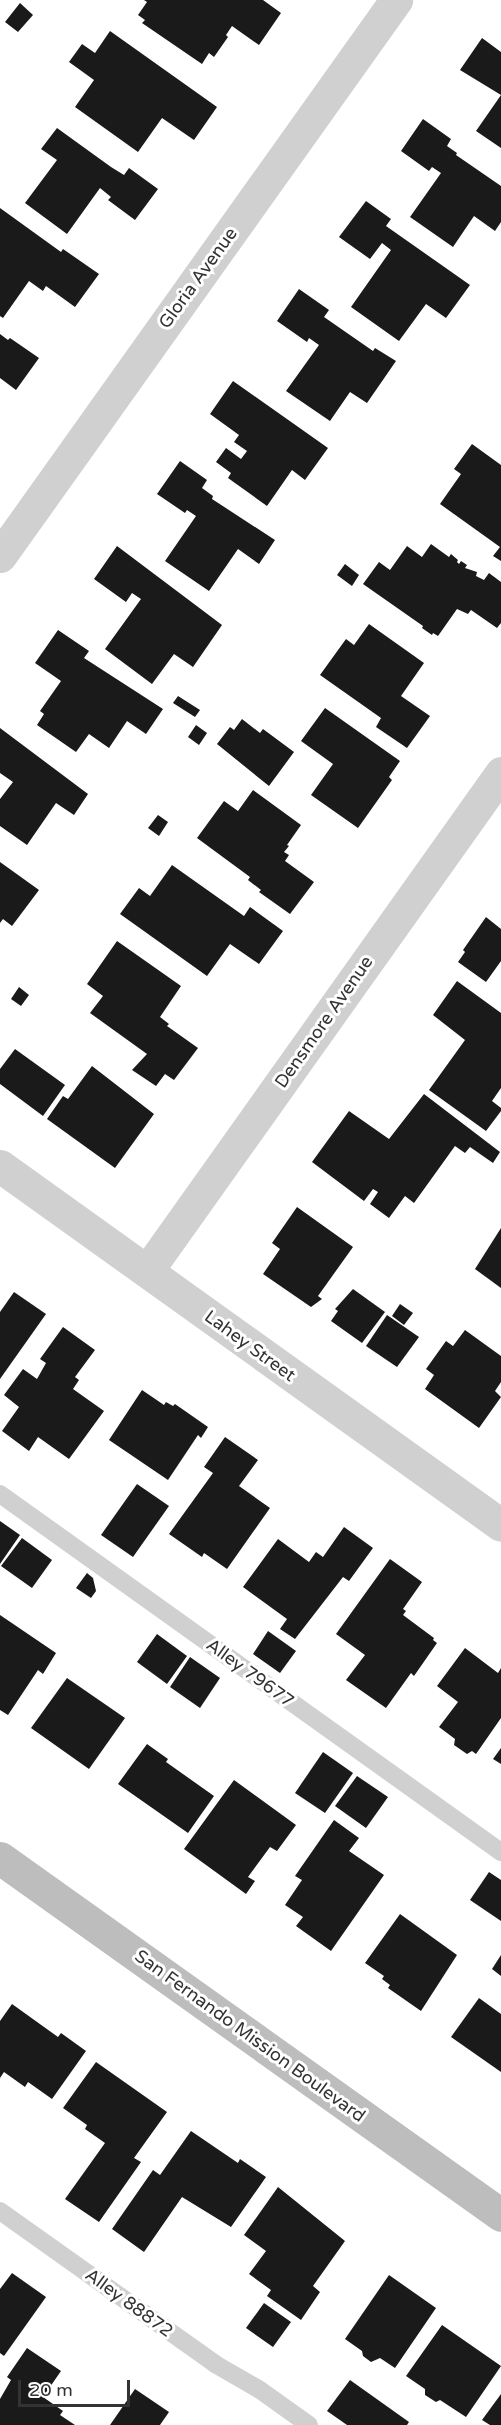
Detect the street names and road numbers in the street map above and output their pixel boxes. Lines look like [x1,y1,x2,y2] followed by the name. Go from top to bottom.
[154,223,242,333] street label: Gloria Avenue
[270,952,378,1092] street label: Densmore Avenue
[200,1306,300,1386] street label: Lahey Street
[202,1634,298,1712] street label: Alley 79677
[131,1945,369,2127] street label: San Fernando Mission Boulevard
[81,2264,177,2342] street label: Alley 88872

